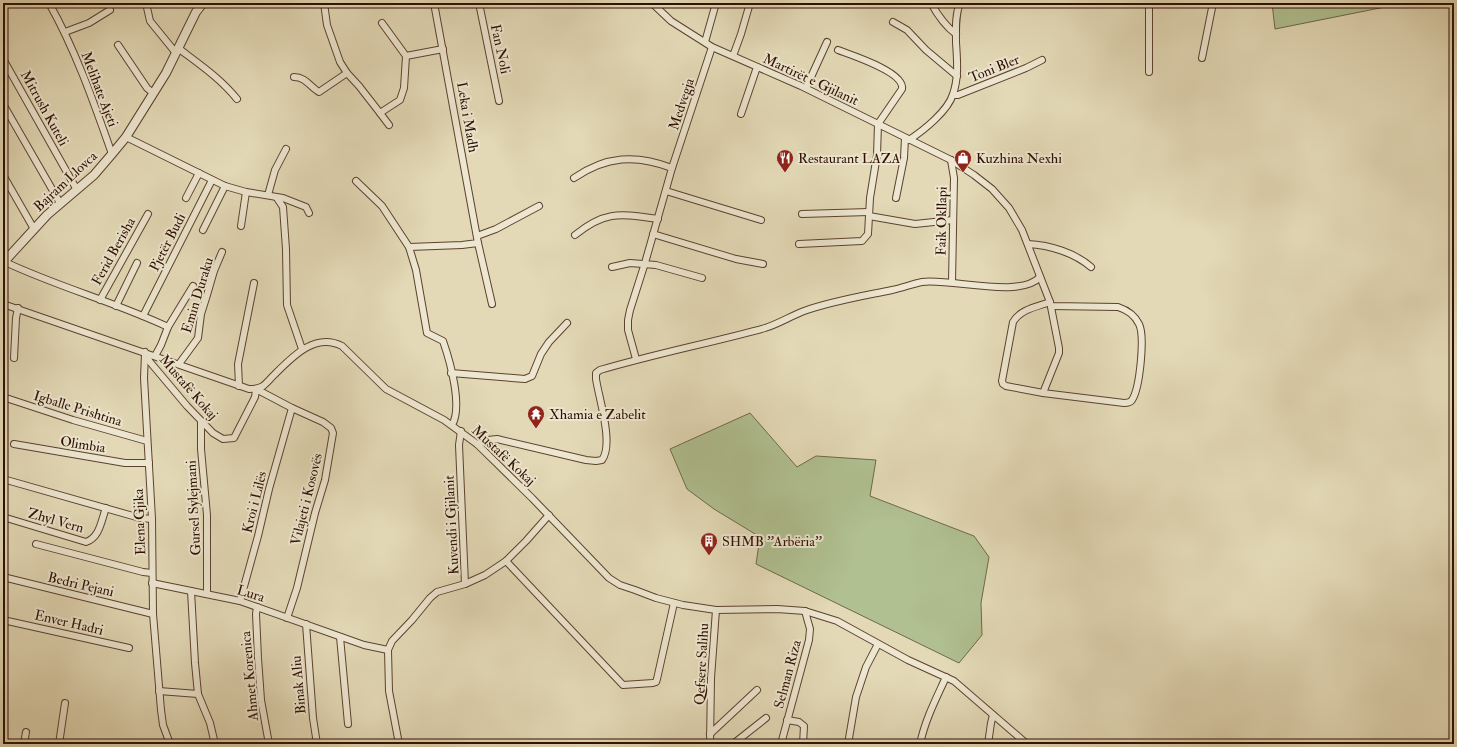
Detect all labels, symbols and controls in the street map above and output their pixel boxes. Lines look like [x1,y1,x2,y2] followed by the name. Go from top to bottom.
[487,23,514,76] street label: Fan Noli
[77,49,122,129] street label: Melihate Ajeti
[760,50,862,109] street label: Martirët e Gjilanit
[966,50,1023,86] street label: Toni Bler
[17,68,72,149] street label: Mitrush Kuteli
[665,76,698,132] street label: Medvegja
[453,80,482,154] street label: Leka i Madh
[30,148,101,215] street label: Bajram Llovca
[775,148,795,173] restaurant icon: Restaurant LAZA
[953,148,973,173] shop icon: Kuzhina Nexhi
[798,150,901,167] place label: Restaurant LAZA
[976,150,1062,167] place label: Kuzhina Nexhi
[932,186,952,256] street label: Faik Okllapi
[146,210,189,274] street label: Pjetër Budi
[88,214,139,288] street label: Ferid Berisha
[178,255,217,335] street label: Emin Duraku
[156,351,222,423] street label: Mustafë Kokaj
[32,387,124,430] street label: Igballe Prishtina
[526,404,546,429] temple icon: Xhamia e Zabelit
[549,406,646,423] place label: Xhamia e Zabelit
[468,422,539,489] street label: Mustafë Kokaj
[59,433,107,457] street label: Olimbia
[287,451,326,547] street label: Vilajeti i Kosovës
[183,460,205,556] street label: Gursel Sylejmani
[239,469,270,535] street label: Kroi i Lilës
[440,474,463,575] street label: Kuvendi i Gjilanit
[130,488,149,555] street label: Elena Gjika
[26,504,86,538] street label: Zhyl Vern
[699,531,719,556] building icon: SHMB ''Arbëria''
[722,533,823,550] place label: SHMB ''Arbëria''
[46,569,116,600] street label: Bedri Pejani
[235,581,267,606] street label: Lura
[33,606,105,639] street label: Enver Hadri
[691,623,712,706] street label: Qefsere Salihu
[237,630,262,723] street label: Ahmet Korenica
[770,638,805,710] street label: Selman Riza
[287,655,310,715] street label: Binak Aliu

